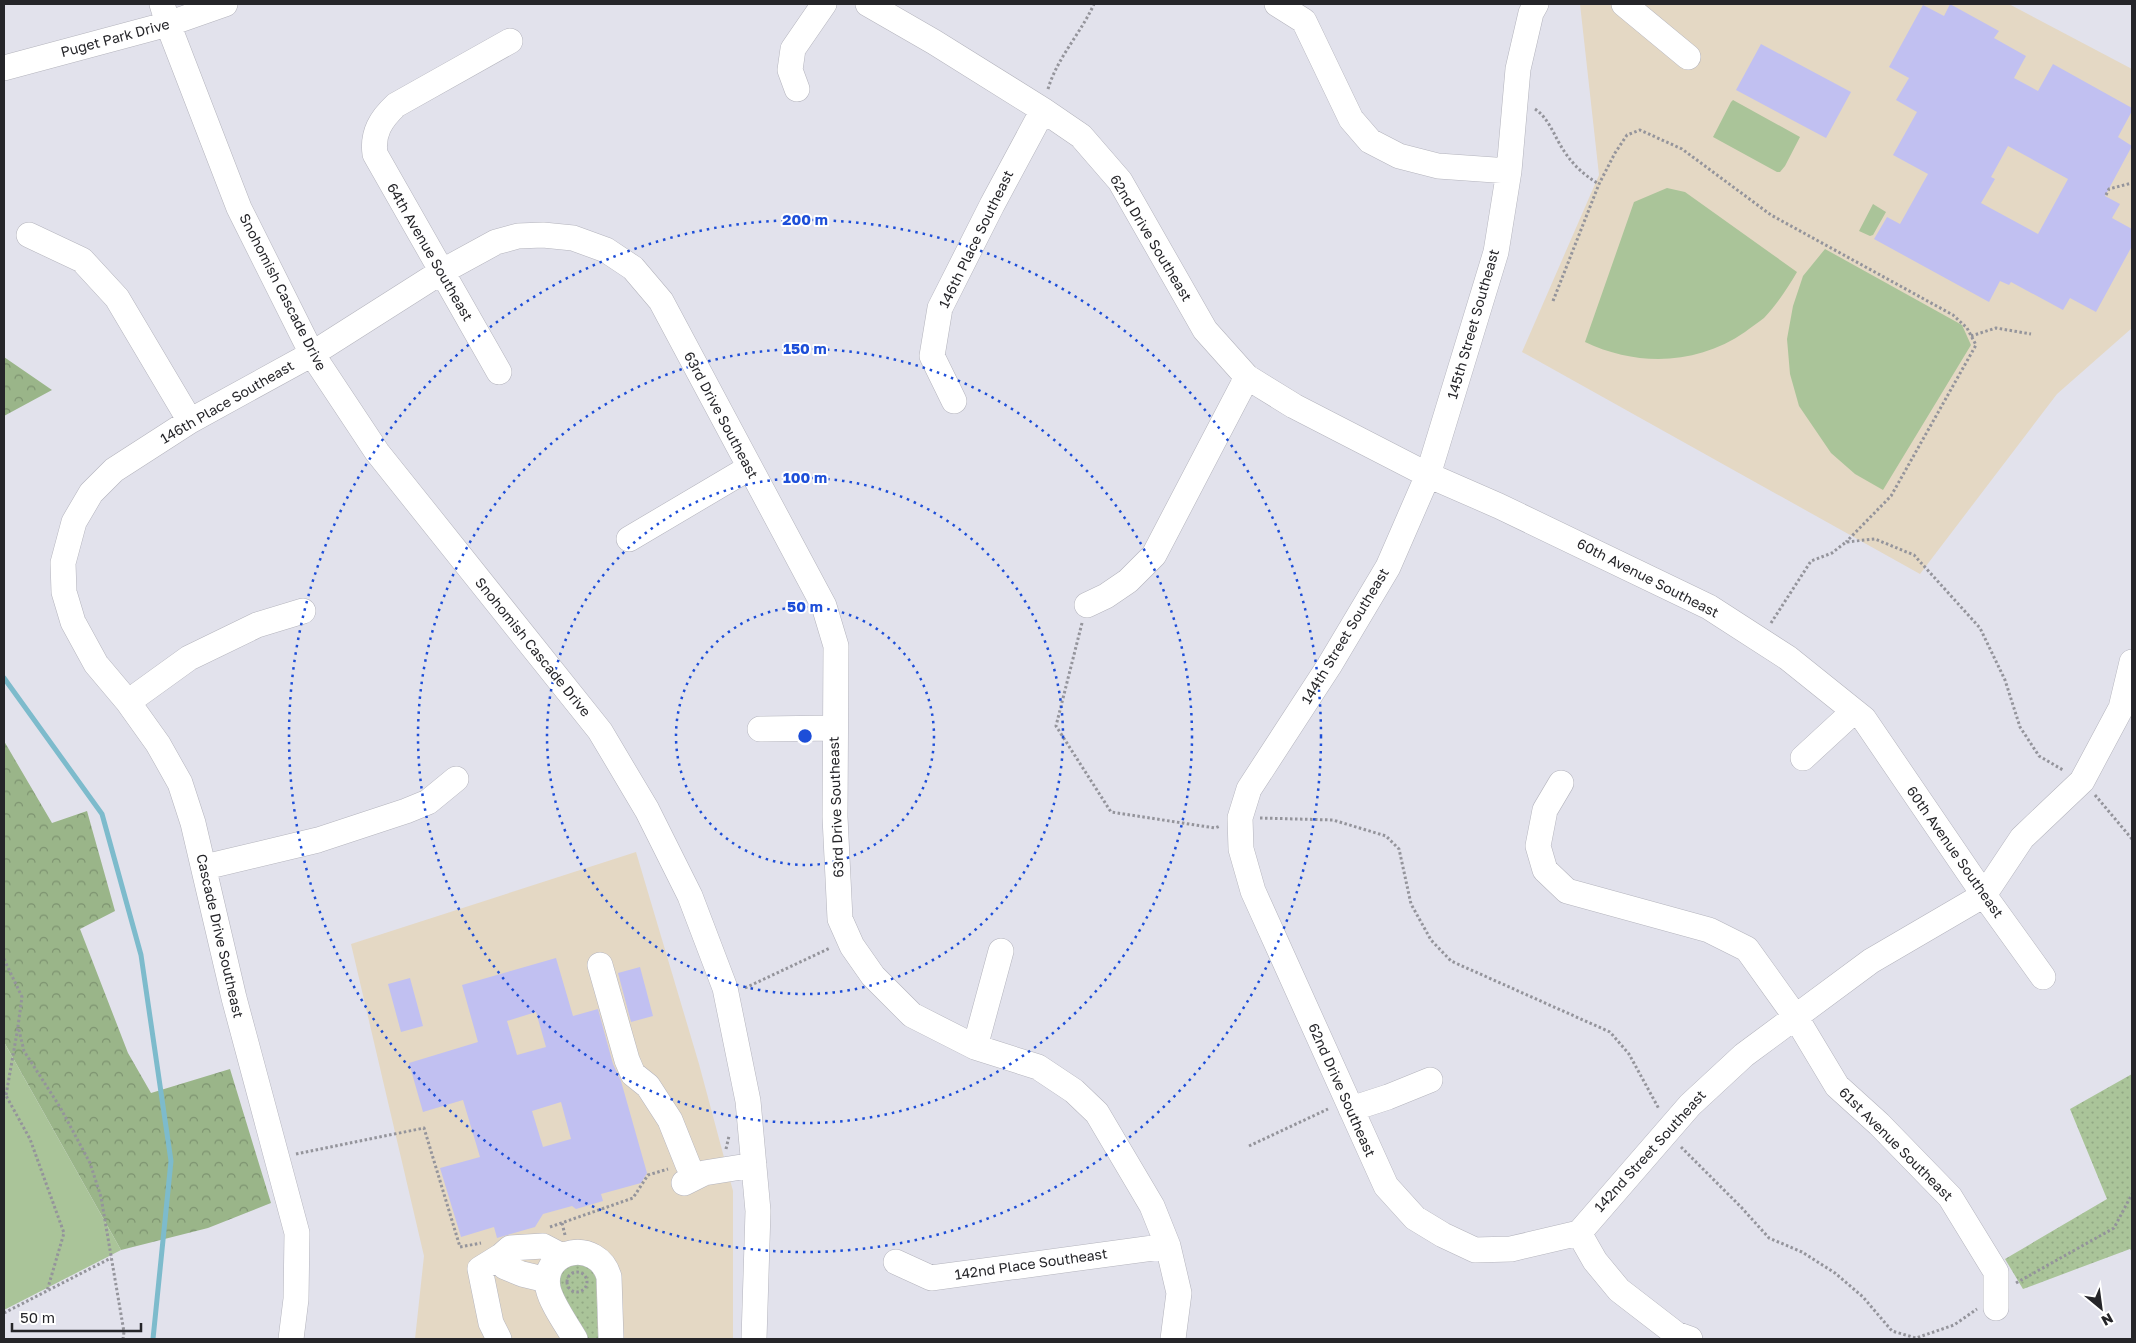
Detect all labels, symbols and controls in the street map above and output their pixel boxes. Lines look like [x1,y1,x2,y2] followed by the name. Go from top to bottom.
[59,15,171,60] street label: Puget Park Drive
[935,167,1016,311] street label: 146th Place Southeast
[1107,171,1196,304] street label: 62nd Drive Southeast
[384,180,477,324] street label: 64th Avenue Southeast
[236,210,331,373] street label: Snohomish Cascade Drive
[782,210,828,228] text: 200 m
[1443,247,1502,401] street label: 145th Street Southeast
[783,339,827,357] text: 150 m
[681,348,762,481] street label: 63rd Drive Southeast
[157,356,297,447] street label: 146th Place Southeast
[783,468,827,486] text: 100 m
[1574,534,1722,621] street label: 60th Avenue Southeast
[1297,565,1392,707] street label: 144th Street Southeast
[472,574,595,720] street label: Snohomish Cascade Drive
[787,597,823,615] text: 50 m
[796,727,814,745] centre of rings
[825,736,846,878] street label: 63rd Drive Southeast
[1903,783,2007,921] street label: 60th Avenue Southeast
[193,852,248,1020] street label: Cascade Drive Southeast
[1305,1020,1380,1159] street label: 62nd Drive Southeast
[1836,1083,1957,1204] street label: 61st Avenue Southeast
[1590,1086,1709,1215] street label: 142nd Street Southeast
[953,1244,1108,1283] street label: 142nd Place Southeast
[2076,1283,2126,1333] north arrow
[12,1300,141,1332] scale bar
[20,1308,55,1326] text: 50 m
[2099,1310,2116,1330] text: N

